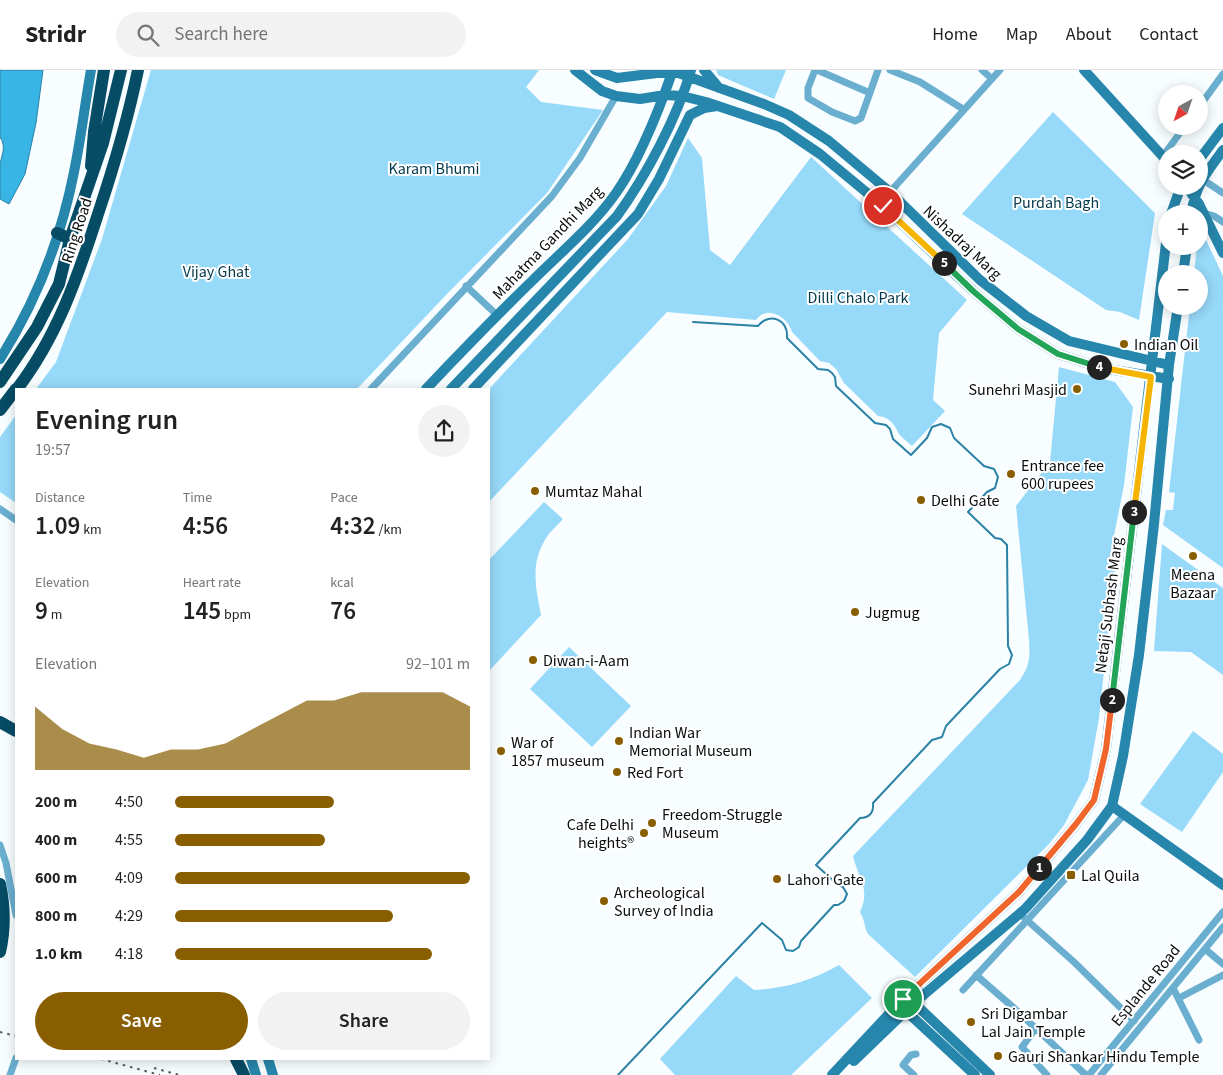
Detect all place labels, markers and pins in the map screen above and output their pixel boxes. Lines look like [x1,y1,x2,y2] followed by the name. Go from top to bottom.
[862,185,904,227] pin
[932,250,956,276] pin: 5
[1134,334,1198,356] place label: Indian Oil
[1118,338,1130,350] marker: Indian Oil
[1086,354,1112,380] pin: 4
[969,379,1067,401] place label: Sunehri Masjid
[1071,383,1083,395] marker: Sunehri Masjid
[1021,455,1104,495] place label: Entrance fee 600 rupees
[1005,468,1017,480] marker: Entrance fee 600 rupees
[545,481,642,503] place label: Mumtaz Mahal
[529,485,541,497] marker: Mumtaz Mahal
[931,490,1000,512] place label: Delhi Gate
[915,494,927,506] marker: Delhi Gate
[1122,500,1146,524] pin: 3
[1187,550,1199,562] marker: Meena Bazaar
[1170,564,1216,604] place label: Meena Bazaar
[865,602,919,624] place label: Jugmug
[849,606,861,618] marker: Jugmug
[543,650,629,672] place label: Diwan-i-Aam
[527,654,539,666] marker: Diwan-i-Aam
[1100,688,1124,712] pin: 2
[629,722,752,762] place label: Indian War Memorial Museum
[511,732,605,772] place label: War of 1857 museum
[613,735,625,747] marker: Indian War Memorial Museum
[495,745,507,757] marker: War of 1857 museum
[627,762,684,784] place label: Red Fort
[611,766,623,778] marker: Red Fort
[662,804,782,844] place label: Freedom-Struggle Museum
[567,814,634,854] place label: Cafe Delhi heights®
[646,817,658,829] marker: Freedom-Struggle Museum
[638,827,650,839] marker: Cafe Delhi heights®
[1026,856,1052,880] pin: 1
[1081,865,1140,887] place label: Lal Quila
[787,869,864,891] place label: Lahori Gate
[1065,869,1077,881] marker: Lal Quila
[771,873,783,885] marker: Lahori Gate
[614,882,714,922] place label: Archeological Survey of India
[598,895,610,907] marker: Archeological Survey of India
[882,978,924,1020] pin
[981,1003,1085,1043] place label: Sri Digambar Lal Jain Temple
[965,1016,977,1028] marker: Sri Digambar Lal Jain Temple
[1008,1046,1200,1068] place label: Gauri Shankar Hindu Temple
[992,1050,1004,1062] marker: Gauri Shankar Hindu Temple

